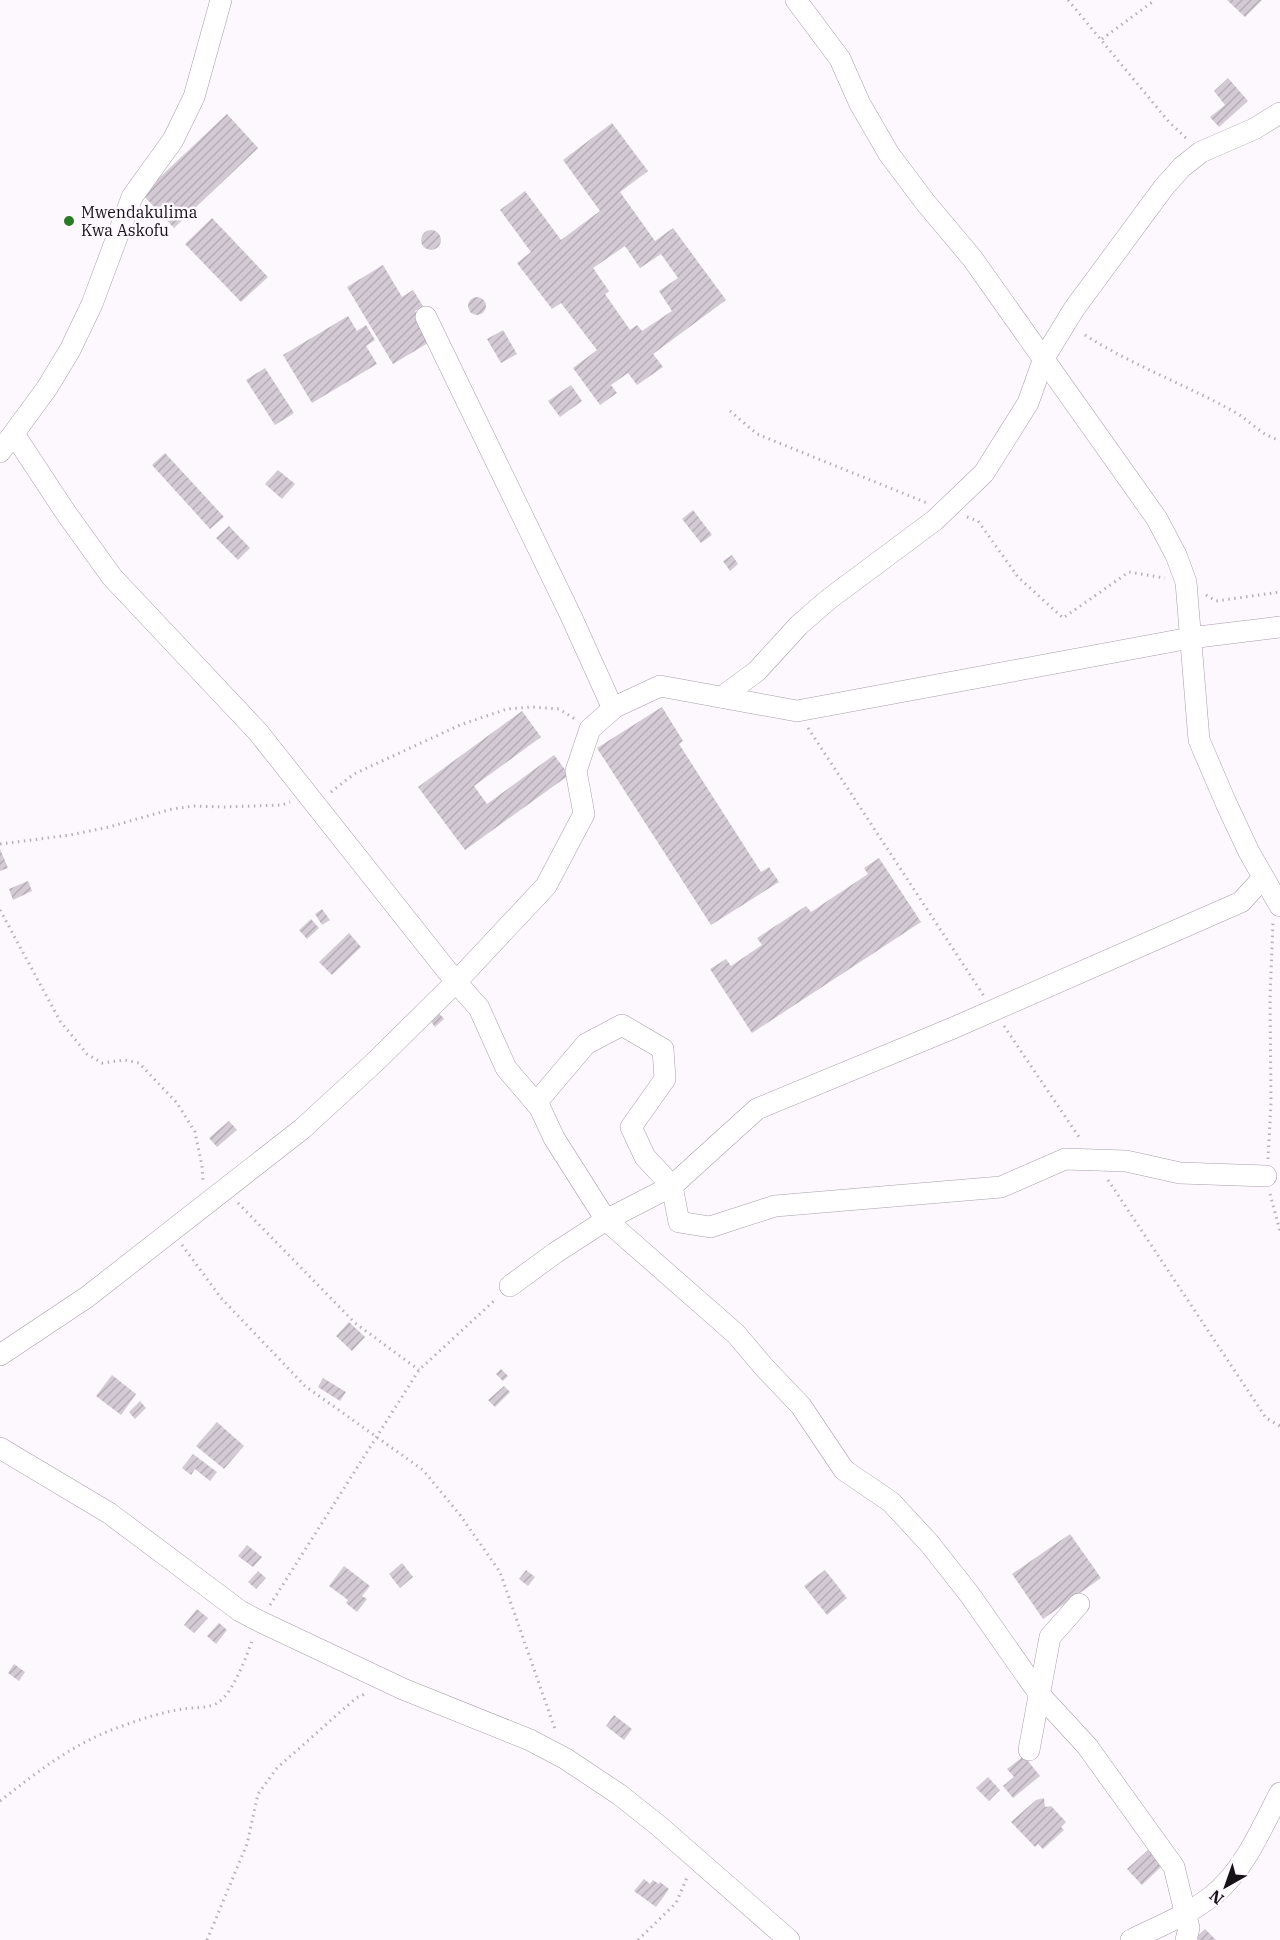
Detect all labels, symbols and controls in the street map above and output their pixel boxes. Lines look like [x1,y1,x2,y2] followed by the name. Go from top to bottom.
[81,202,198,240] place label: Mwendakulima Kwa Askofu
[62,214,76,228] marker: Mwendakulima Kwa Askofu
[1196,1856,1256,1916] north arrow
[1205,1886,1228,1909] text: N

